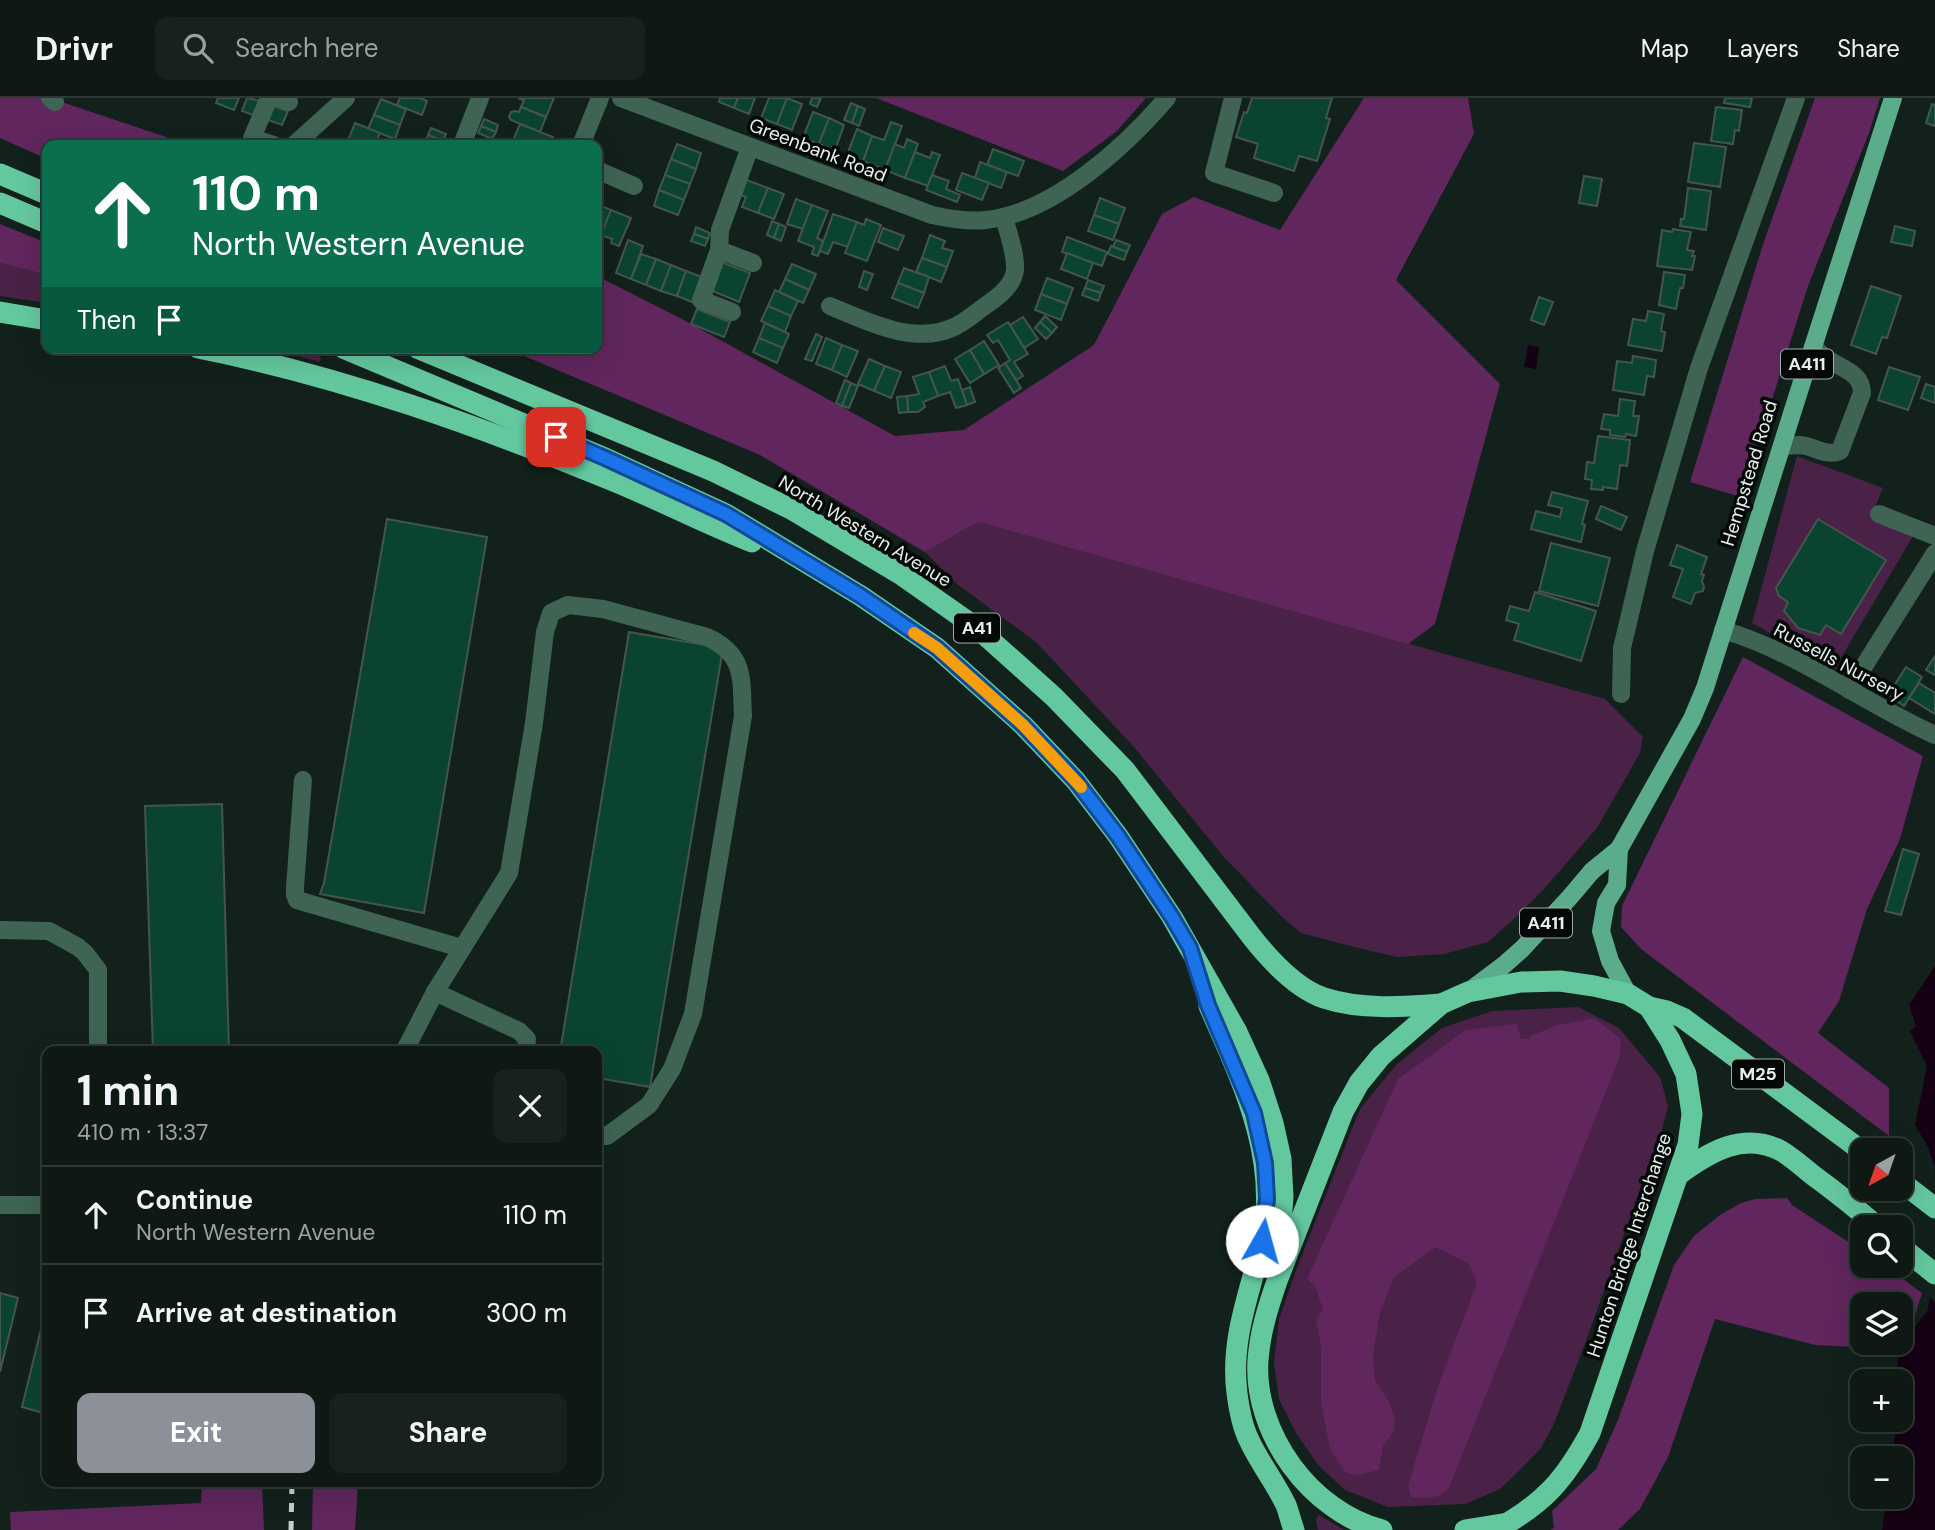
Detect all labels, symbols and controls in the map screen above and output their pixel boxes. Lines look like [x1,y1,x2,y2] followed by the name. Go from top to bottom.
[155,17,645,80] search box
[35,27,113,70] text: Drivr
[179,29,217,67] icon: search
[235,31,378,65] text: Search here
[1641,33,1689,64] text: Map
[1727,33,1799,64] text: Layers
[1837,33,1900,64] text: Share
[746,112,890,188] street label: Greenbank Road
[192,161,320,225] text: 110 m
[77,168,168,259] icon: ahead
[192,223,525,265] text: North Western Avenue
[150,301,188,339] icon: arrive
[77,303,136,337] text: Then
[1781,350,1833,378] road number: A411
[1715,397,1783,549] street label: Hempstead Road
[526,407,586,467] pin
[537,418,575,456] icon: arrive
[774,469,956,593] street label: North Western Avenue
[954,614,1000,642] road number: A41
[1770,617,1909,707] street label: Russells Nursery
[1520,908,1572,938] road number: A411
[1732,1059,1784,1088] road number: M25
[77,1063,179,1118] text: 1 min
[493,1069,567,1143] button: close
[77,1117,208,1147] text: 410 m · 13:37
[1581,1130,1677,1360] street label: Hunton Bridge Interchange
[1850,1138,1913,1200] north arrow
[1850,1138,1913,1509] map controls
[136,1183,253,1217] text: Continue
[77,1196,115,1234] icon: ahead
[503,1198,567,1232] text: 110 m
[1225,1204,1299,1278] position arrow
[1850,1215,1913,1278] button: search
[136,1217,375,1247] text: North Western Avenue
[1850,1292,1913,1355] button: layers
[77,1294,115,1332] icon: arrive
[136,1296,397,1330] text: Arrive at destination
[486,1296,567,1330] text: 300 m
[1850,1369,1913,1432] button: +
[77,1393,315,1473] button: Exit
[329,1393,567,1473] button: Share
[1850,1446,1913,1509] button: −

